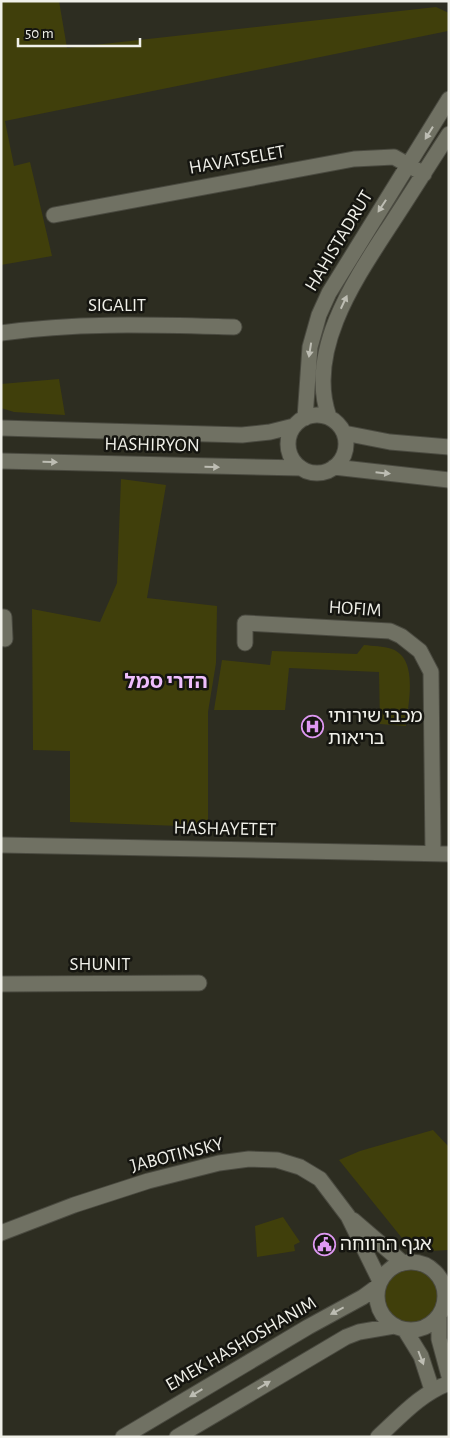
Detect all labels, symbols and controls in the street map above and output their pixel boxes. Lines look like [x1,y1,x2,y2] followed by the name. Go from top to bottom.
[18,15,140,47] scale bar
[25,26,54,41] text: 50 m
[424,126,434,139] one-way arrow
[187,142,287,178] street label: HAVATSELET
[302,187,376,295] street label: HAHISTADRUT
[378,200,387,213] one-way arrow
[340,295,348,309] one-way arrow
[88,296,146,315] street label: SIGALIT
[306,343,314,359] one-way arrow
[104,435,200,455] street label: HASHIRYON
[42,458,58,466] one-way arrow
[205,463,221,471] one-way arrow
[375,469,391,477] one-way arrow
[328,598,382,620] street label: HOFIM
[124,672,208,692] district label: הדרי סמל
[328,707,423,748] place label: מכבי שירותי בריאות
[300,715,324,739] hospital icon: מכבי שירותי בריאות
[173,819,277,839] street label: HASHAYETET
[70,955,130,974] street label: SHUNIT
[129,1134,225,1176] street label: JABOTINSKY
[312,1232,336,1256] public building icon: אגף הרווחה
[340,1235,432,1254] place label: אגף הרווחה
[162,1293,320,1395] street label: EMEK HASHOSHANIM
[329,1307,344,1315] one-way arrow
[418,1351,425,1366] one-way arrow
[256,1381,271,1389] one-way arrow
[190,1389,203,1398] one-way arrow

